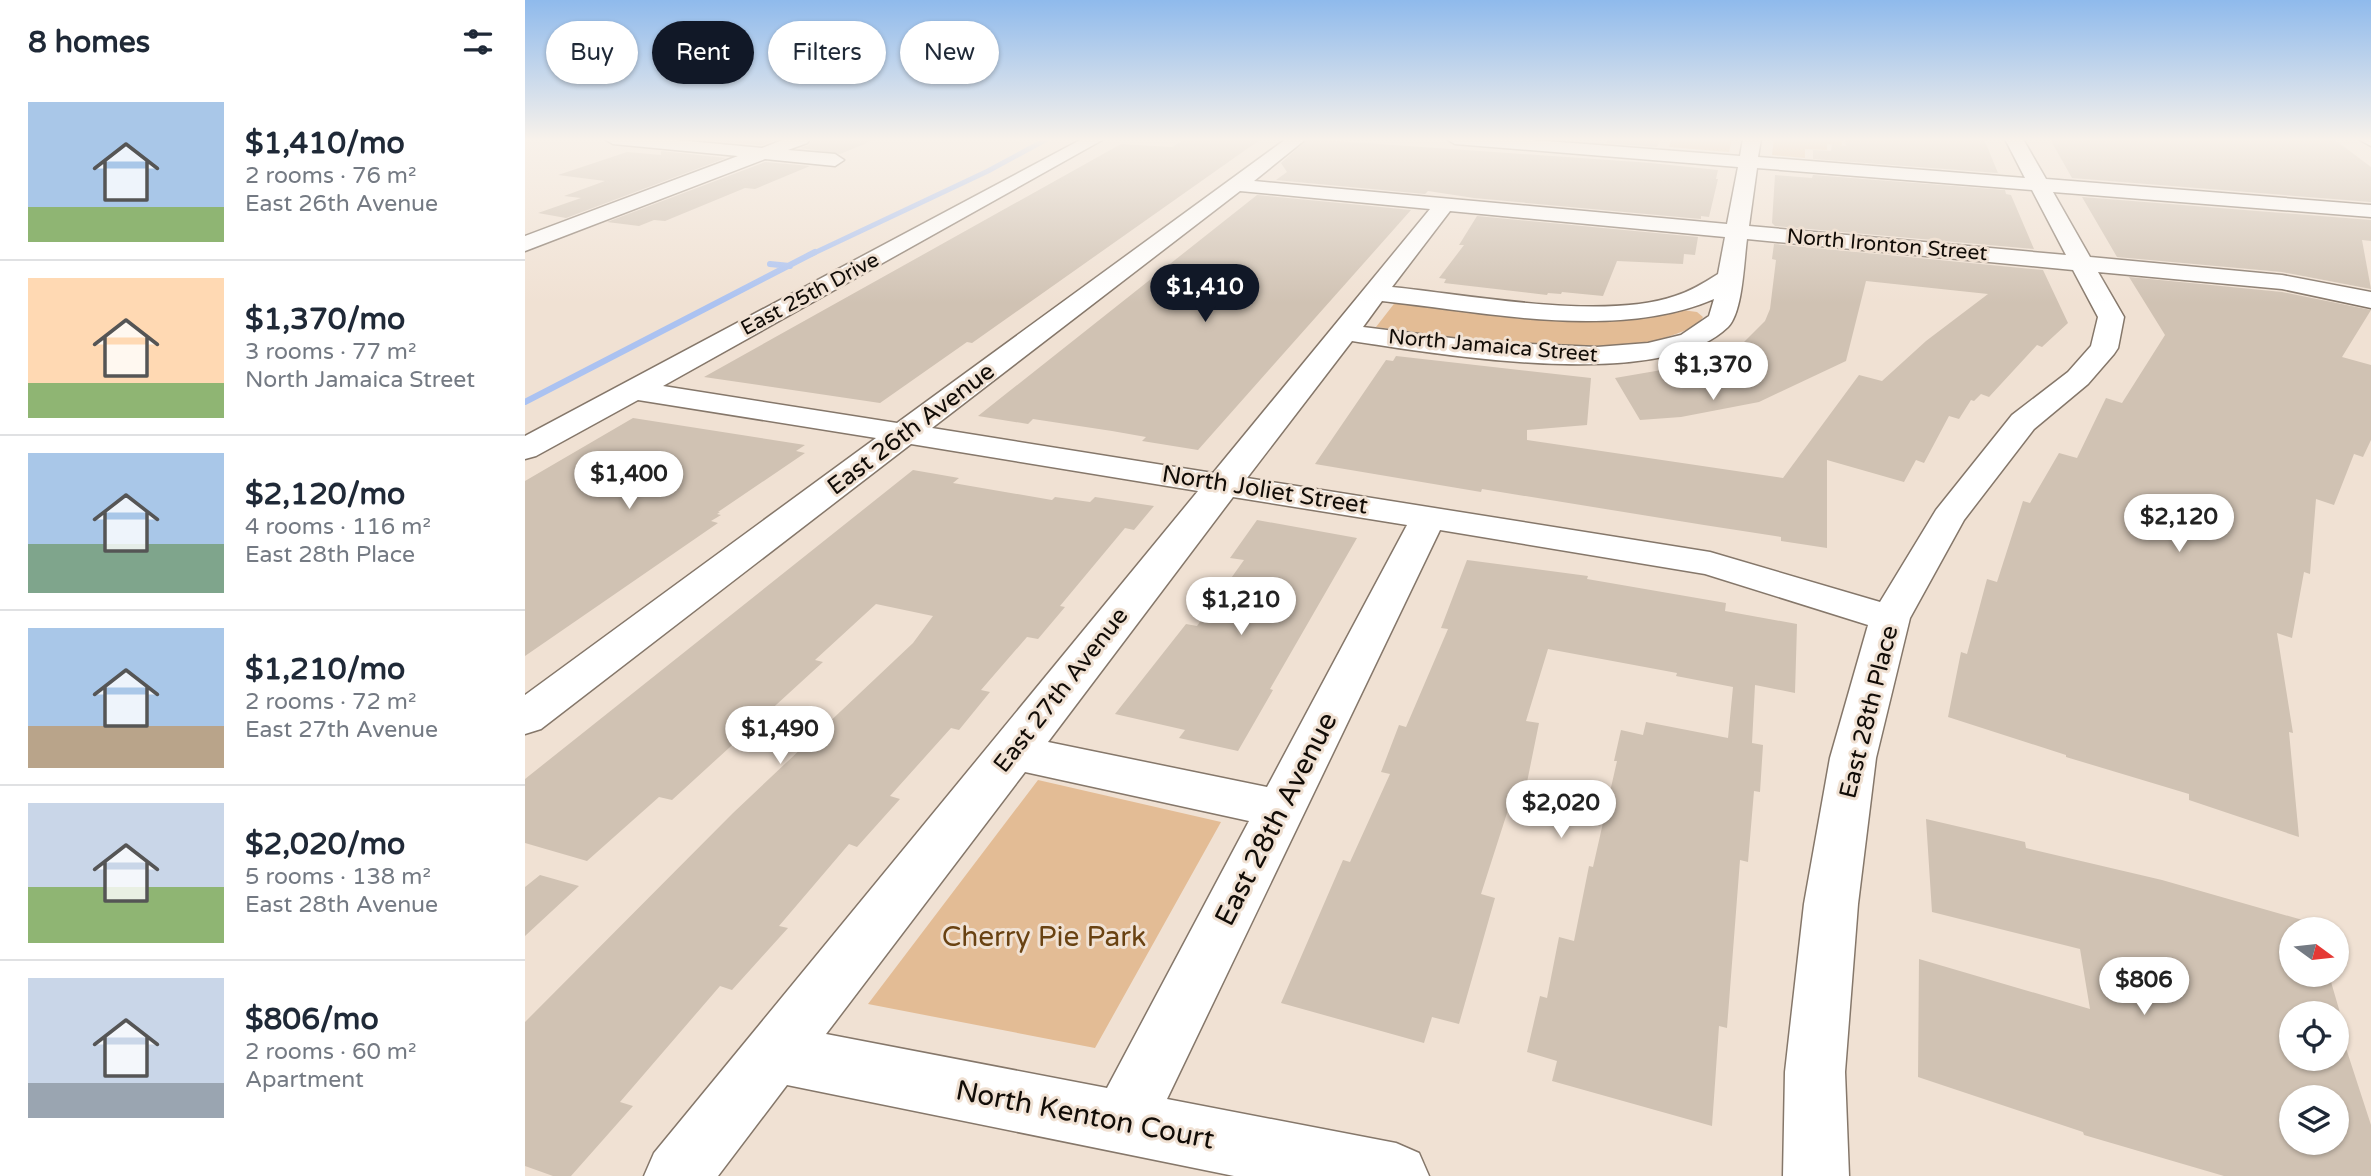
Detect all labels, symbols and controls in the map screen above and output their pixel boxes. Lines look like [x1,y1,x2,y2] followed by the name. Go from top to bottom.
[546,21,638,84] chip: Buy
[652,21,754,84] chip: Rent
[768,21,886,84] chip: Filters
[900,21,999,84] chip: New
[459,23,497,61] icon: filters
[28,24,150,61] text: 8 homes
[245,125,405,162] text: $1,410/mo
[84,130,168,214] icon: home
[245,162,416,190] text: 2 rooms · 76 m²
[245,190,438,218] text: East 26th Avenue
[1786,224,1988,266] street label: North Ironton Street
[737,247,883,341] street label: East 25th Drive
[1148,264,1262,324] pin: $1,410
[1166,273,1244,301] text: $1,410
[245,301,405,338] text: $1,370/mo
[84,306,168,390] icon: home
[1387,324,1599,368] street label: North Jamaica Street
[245,338,416,366] text: 3 rooms · 77 m²
[1656,342,1770,402] pin: $1,370
[1674,351,1752,379] text: $1,370
[822,357,1000,501] street label: East 26th Avenue
[245,366,475,394] text: North Jamaica Street
[572,452,686,511] pin: $1,400
[1160,459,1370,521] street label: North Joliet Street
[590,460,668,488] text: $1,400
[245,476,405,513] text: $2,120/mo
[84,481,168,565] icon: home
[2122,494,2236,554] pin: $2,120
[2140,503,2218,531] text: $2,120
[245,513,431,541] text: 4 rooms · 116 m²
[245,541,415,569] text: East 28th Place
[1184,578,1298,637] pin: $1,210
[1202,586,1280,614] text: $1,210
[988,602,1134,778] street label: East 27th Avenue
[1833,622,1905,802] street label: East 28th Place
[245,651,405,688] text: $1,210/mo
[84,656,168,740] icon: home
[245,688,416,716] text: 2 rooms · 72 m²
[723,706,837,766] pin: $1,490
[1207,707,1345,931] street label: East 28th Avenue
[741,715,819,743] text: $1,490
[245,716,438,744] text: East 27th Avenue
[1504,780,1618,840] pin: $2,020
[1522,789,1600,817] text: $2,020
[245,826,405,863] text: $2,020/mo
[84,831,168,915] icon: home
[245,863,431,891] text: 5 rooms · 138 m²
[245,891,438,919] text: East 28th Avenue
[2279,917,2349,987] north arrow
[2279,917,2349,1155] map controls
[942,920,1146,954] park label: Cherry Pie Park
[2103,958,2185,1017] pin: $806
[2115,966,2173,994] text: $806
[245,1001,379,1038] text: $806/mo
[2279,1001,2349,1071] button: locate
[84,1006,168,1090] icon: home
[245,1038,416,1066] text: 2 rooms · 60 m²
[245,1066,364,1094] text: Apartment
[953,1073,1217,1157] street label: North Kenton Court
[2279,1085,2349,1155] button: layers

